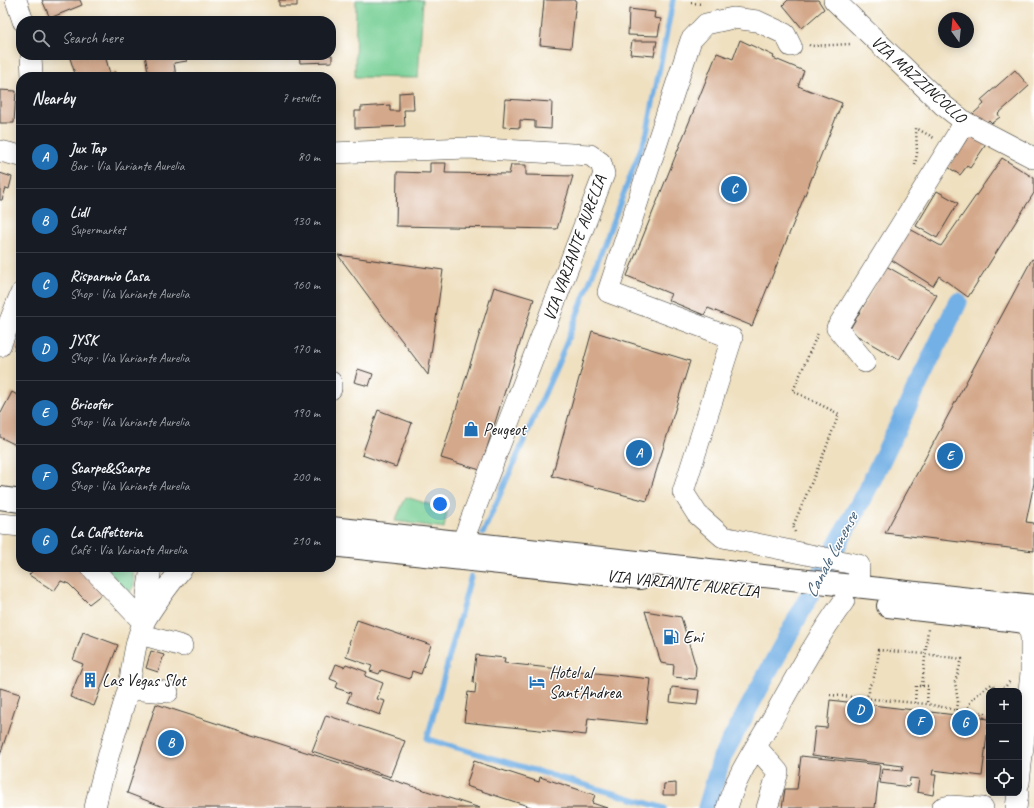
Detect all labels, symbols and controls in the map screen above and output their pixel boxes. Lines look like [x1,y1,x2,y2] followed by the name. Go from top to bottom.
[938,12,974,48] north arrow
[16,16,336,60] search box
[30,27,52,49] icon: search
[62,29,123,48] text: Search here
[867,31,972,129] street label: VIA MAZZINCOLLO
[32,88,75,109] text: Nearby
[282,90,320,106] text: 7 results
[70,139,106,158] text: Jux Tap
[42,149,48,165] text: A
[298,149,320,165] text: 80 m
[70,158,185,174] text: Bar · Via Variante Aurelia
[538,172,611,324] street label: VIA VARIANTE AURELIA
[721,174,747,204] pin: C
[70,203,88,222] text: Lidl
[42,213,48,229] text: B
[292,213,320,229] text: 130 m
[70,222,125,238] text: Supermarket
[70,267,149,286] text: Risparmio Casa
[42,277,48,293] text: C
[292,277,320,293] text: 160 m
[70,286,190,302] text: Shop · Via Variante Aurelia
[70,331,97,350] text: JYSK
[41,341,49,357] text: D
[292,341,320,357] text: 170 m
[70,350,190,366] text: Shop · Via Variante Aurelia
[70,395,112,414] text: Bricofer
[42,405,48,421] text: E
[292,405,320,421] text: 190 m
[70,414,190,430] text: Shop · Via Variante Aurelia
[483,419,528,440] place label: Peugeot
[462,420,480,438] shop icon: Peugeot
[626,438,652,468] pin: A
[937,441,963,471] pin: E
[70,459,149,478] text: Scarpe&Scarpe
[42,469,48,485] text: F
[292,469,320,485] text: 200 m
[70,478,190,494] text: Shop · Via Variante Aurelia
[430,494,450,514] your location
[800,506,864,601] water label: Canale Lunense
[70,523,142,542] text: La Caffetteria
[42,533,48,549] text: G
[292,533,320,549] text: 210 m
[70,542,187,558] text: Café · Via Variante Aurelia
[606,565,761,602] street label: VIA VARIANTE AURELIA
[683,627,705,648] place label: Eni
[662,628,680,646] fuel station icon: Eni
[549,662,622,703] place label: Hotel al Sant'Andrea
[102,670,188,691] place label: Las Vegas Slot
[81,671,99,689] building icon: Las Vegas Slot
[528,673,546,691] hotel icon: Hotel al Sant'Andrea
[986,688,1022,796] map controls
[986,688,1022,724] button: +
[847,695,873,725] pin: D
[907,707,933,737] pin: F
[952,708,978,738] pin: G
[986,724,1022,760] button: −
[158,728,184,758] pin: B
[986,760,1022,796] button: locate

